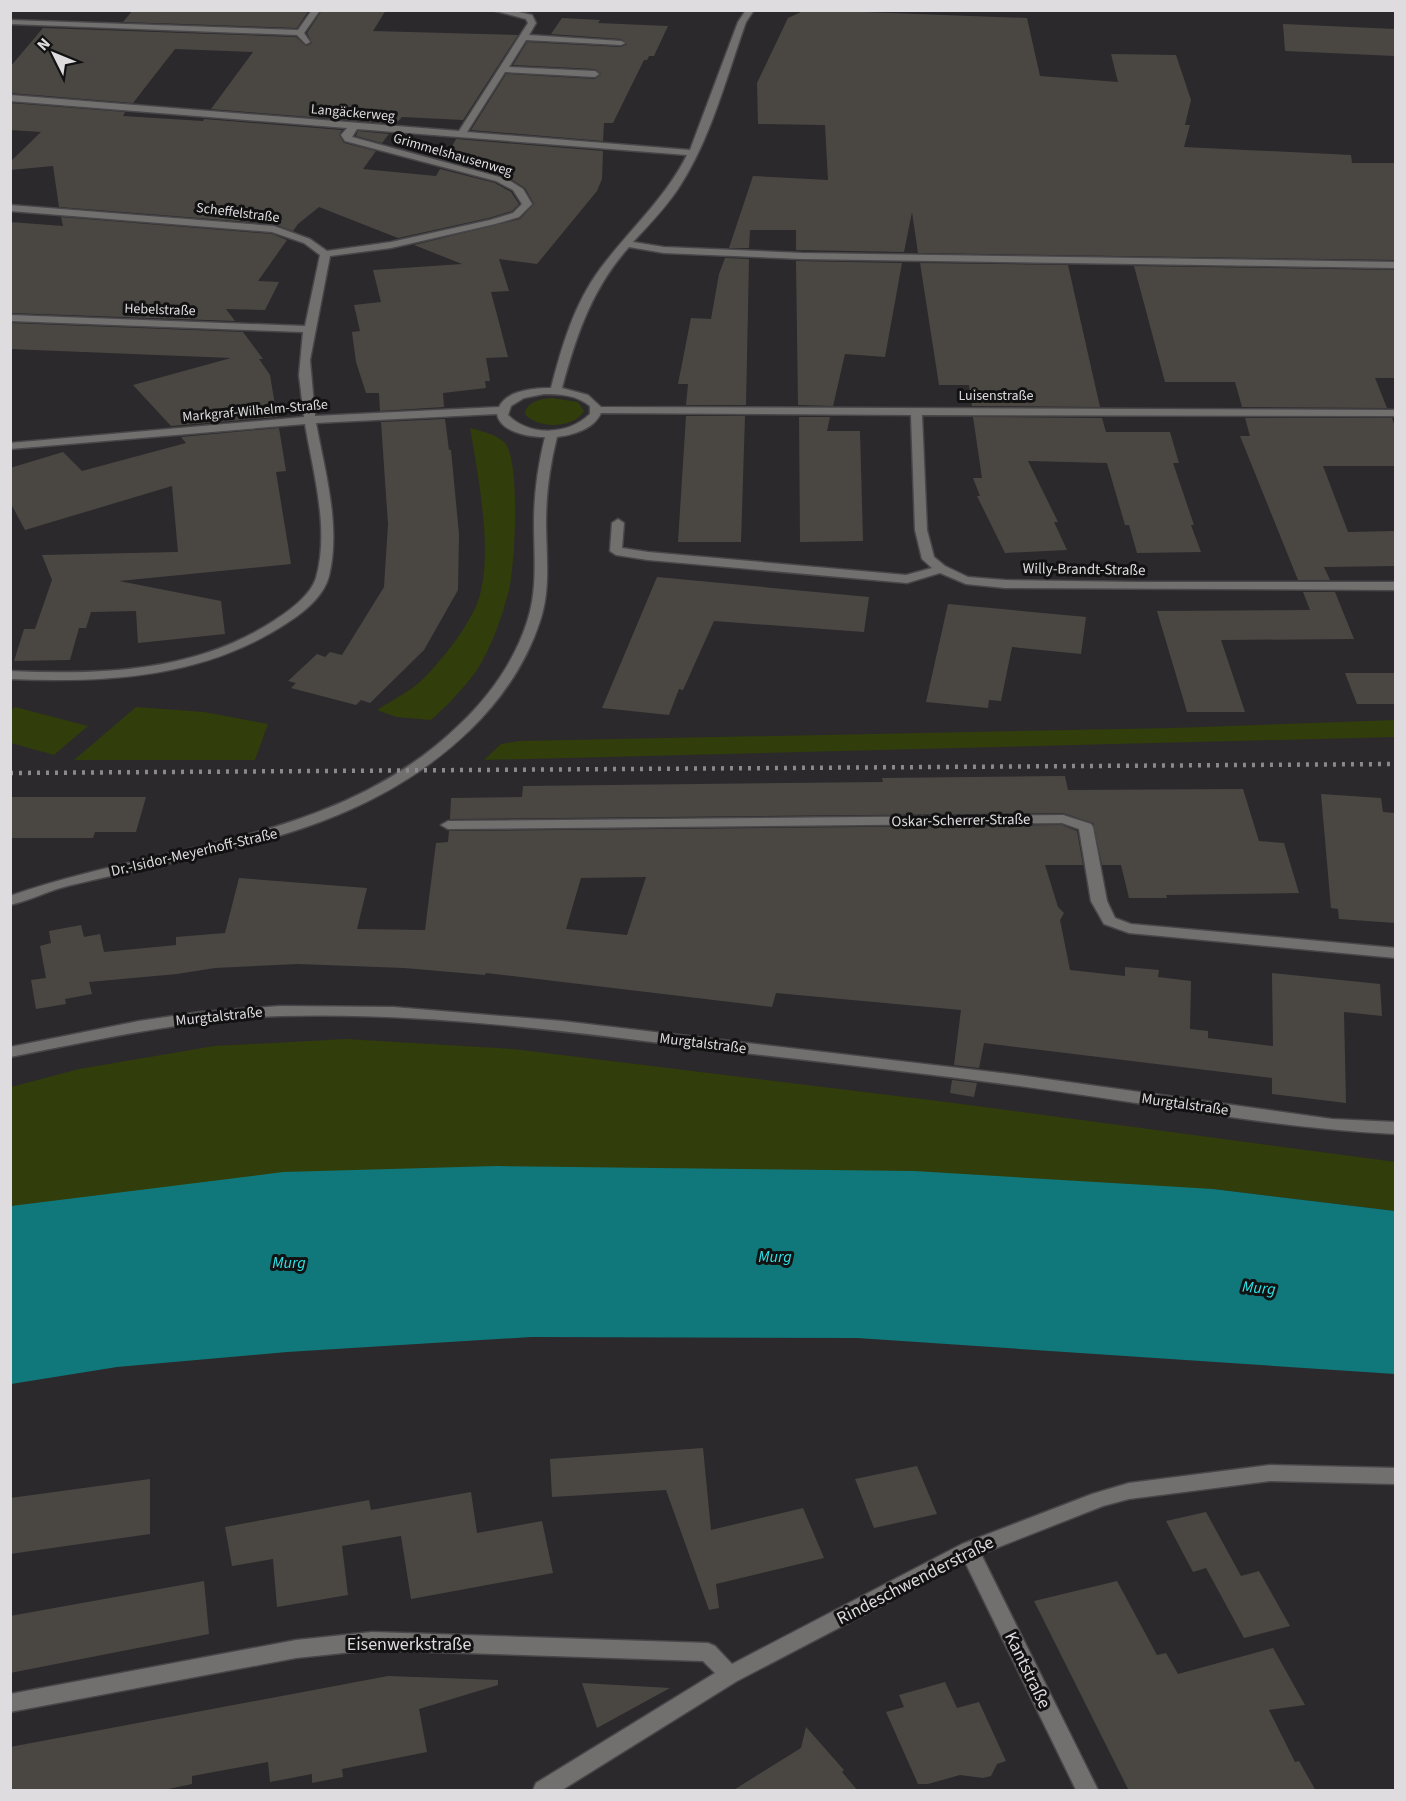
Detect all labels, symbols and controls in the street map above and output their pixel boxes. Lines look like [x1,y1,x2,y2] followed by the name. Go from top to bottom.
[24,24,84,84] north arrow
[32,33,55,56] text: N
[310,99,396,127] street label: Langäckerweg
[391,128,515,182] street label: Grimmelshausenweg
[195,198,281,228] street label: Scheffelstraße
[124,299,196,321] street label: Hebelstraße
[958,386,1034,406] street label: Luisenstraße
[182,395,329,427] street label: Markgraf-Wilhelm-Straße
[1022,558,1146,581] street label: Willy-Brandt-Straße
[891,809,1031,832] street label: Oskar-Scherrer-Straße
[109,823,279,882] street label: Dr.-Isidor-Meyerhoff-Straße
[175,1001,264,1032] street label: Murgtalstraße
[658,1028,748,1059] street label: Murgtalstraße
[1140,1088,1230,1121] street label: Murgtalstraße
[758,1246,792,1268] water label: Murg
[272,1252,306,1274] water label: Murg
[1241,1276,1277,1300] water label: Murg
[832,1530,998,1631] street label: Rindeschwenderstraße
[998,1628,1057,1713] street label: Kantstraße
[347,1632,471,1657] street label: Eisenwerkstraße

